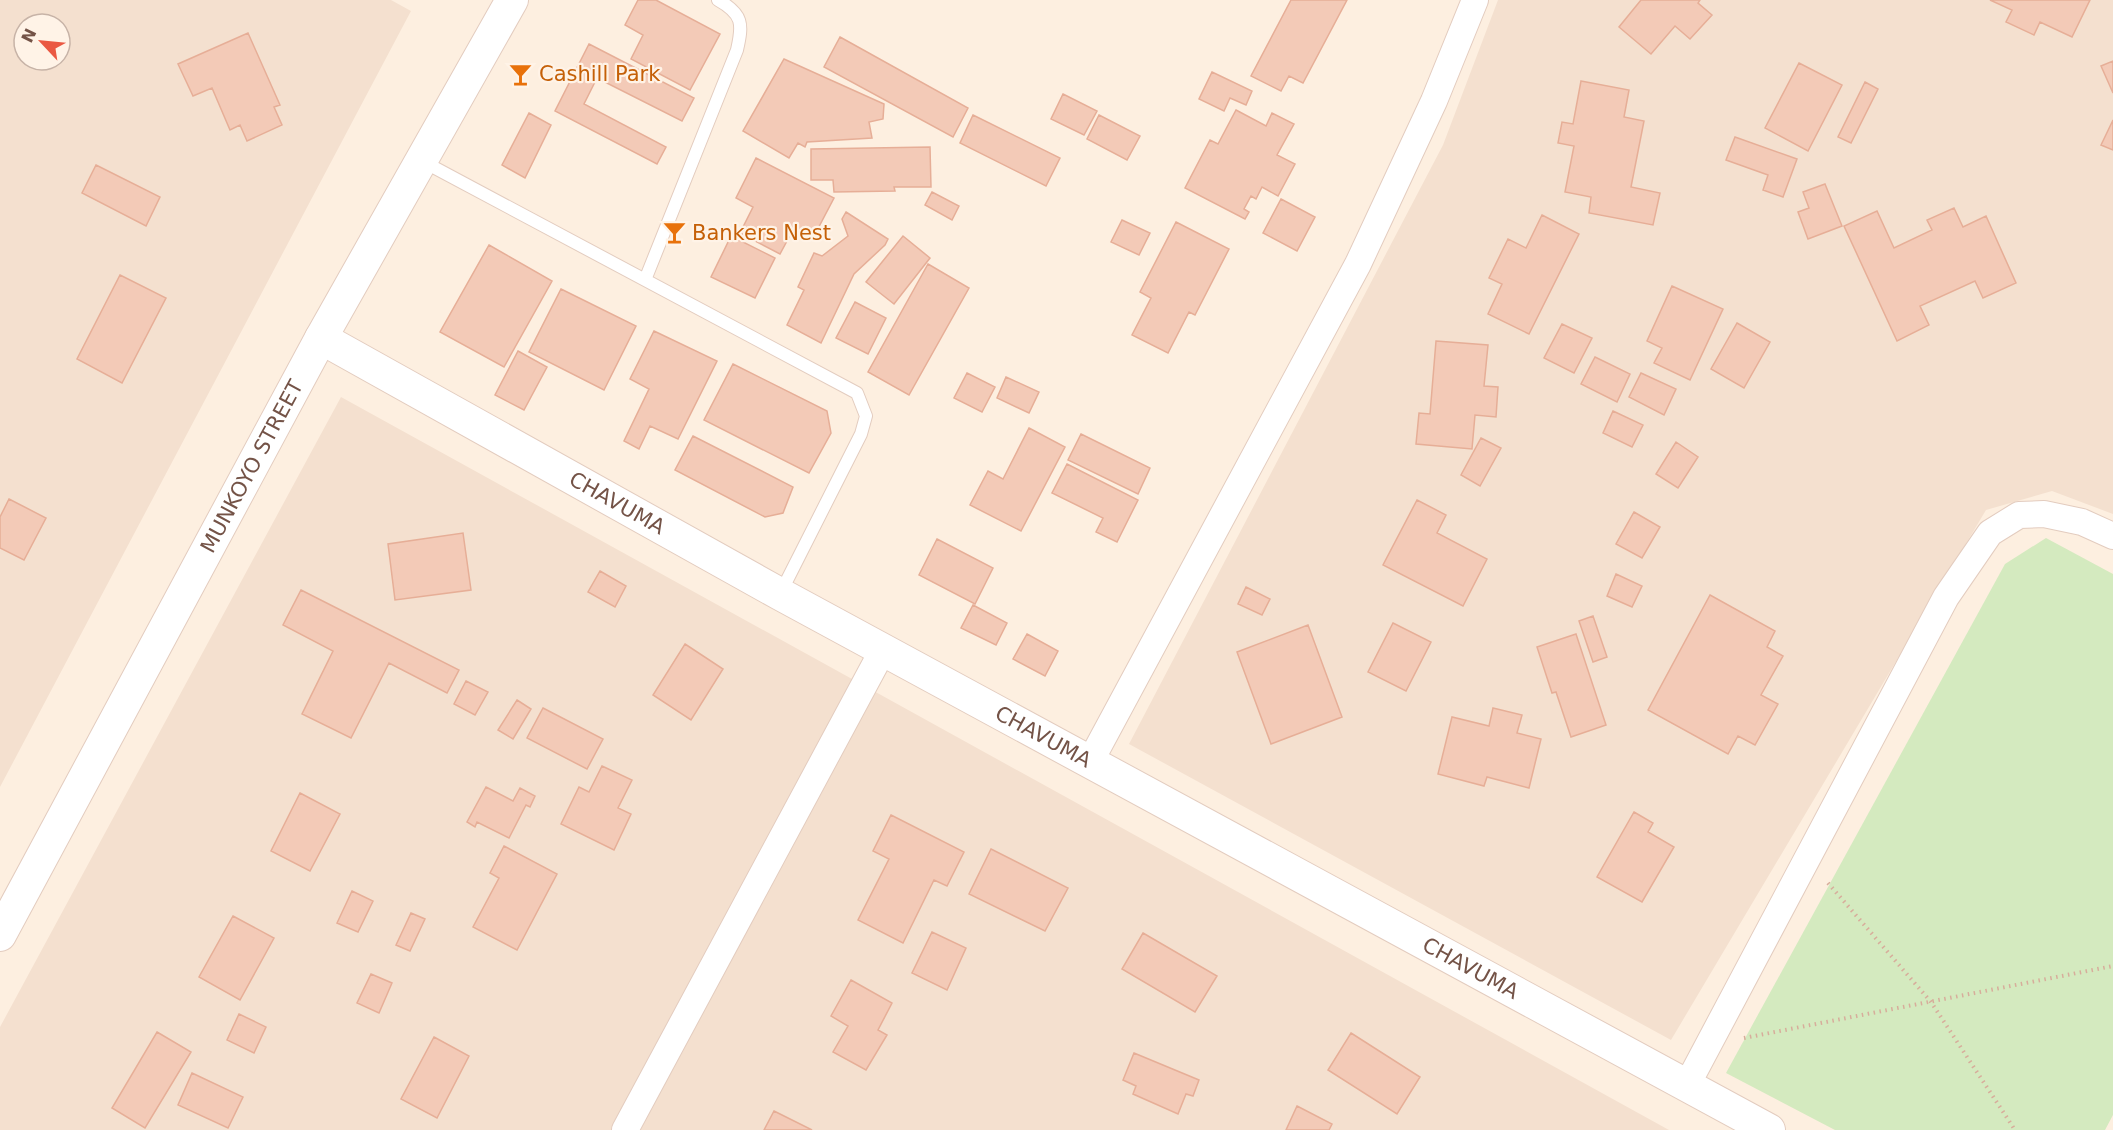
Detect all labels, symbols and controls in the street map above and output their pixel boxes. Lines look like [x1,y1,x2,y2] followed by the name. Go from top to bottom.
[12,12,72,72] north arrow
[17,25,40,46] text: N
[508,61,534,87] bar icon: Cashill Park
[539,62,661,86] place label: Cashill Park
[661,220,687,246] bar icon: Bankers Nest
[692,221,831,245] place label: Bankers Nest
[196,376,308,557] street label: MUNKOYO STREET
[565,467,670,540] street label: CHAVUMA
[991,701,1096,773] street label: CHAVUMA
[1418,933,1523,1004] street label: CHAVUMA

